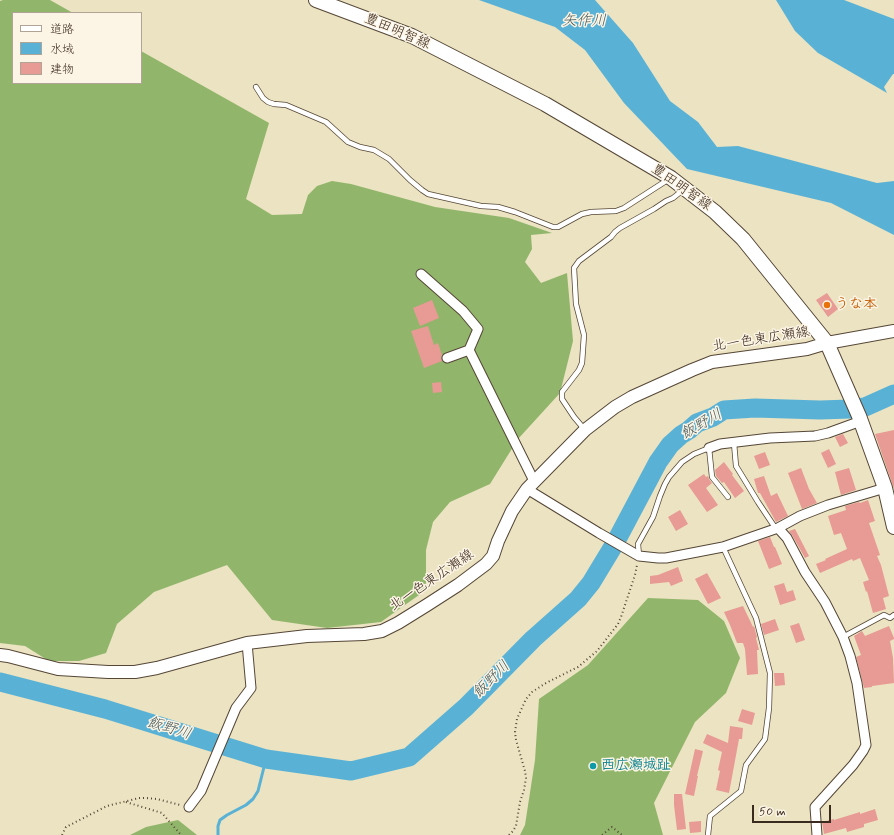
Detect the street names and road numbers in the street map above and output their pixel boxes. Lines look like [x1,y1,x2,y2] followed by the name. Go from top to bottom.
[362,11,432,53] street label: 豊田明智線
[648,161,714,215] street label: 豊田明智線
[711,324,811,356] street label: 北一色東広瀬線
[387,547,477,615] street label: 北一色東広瀬線

